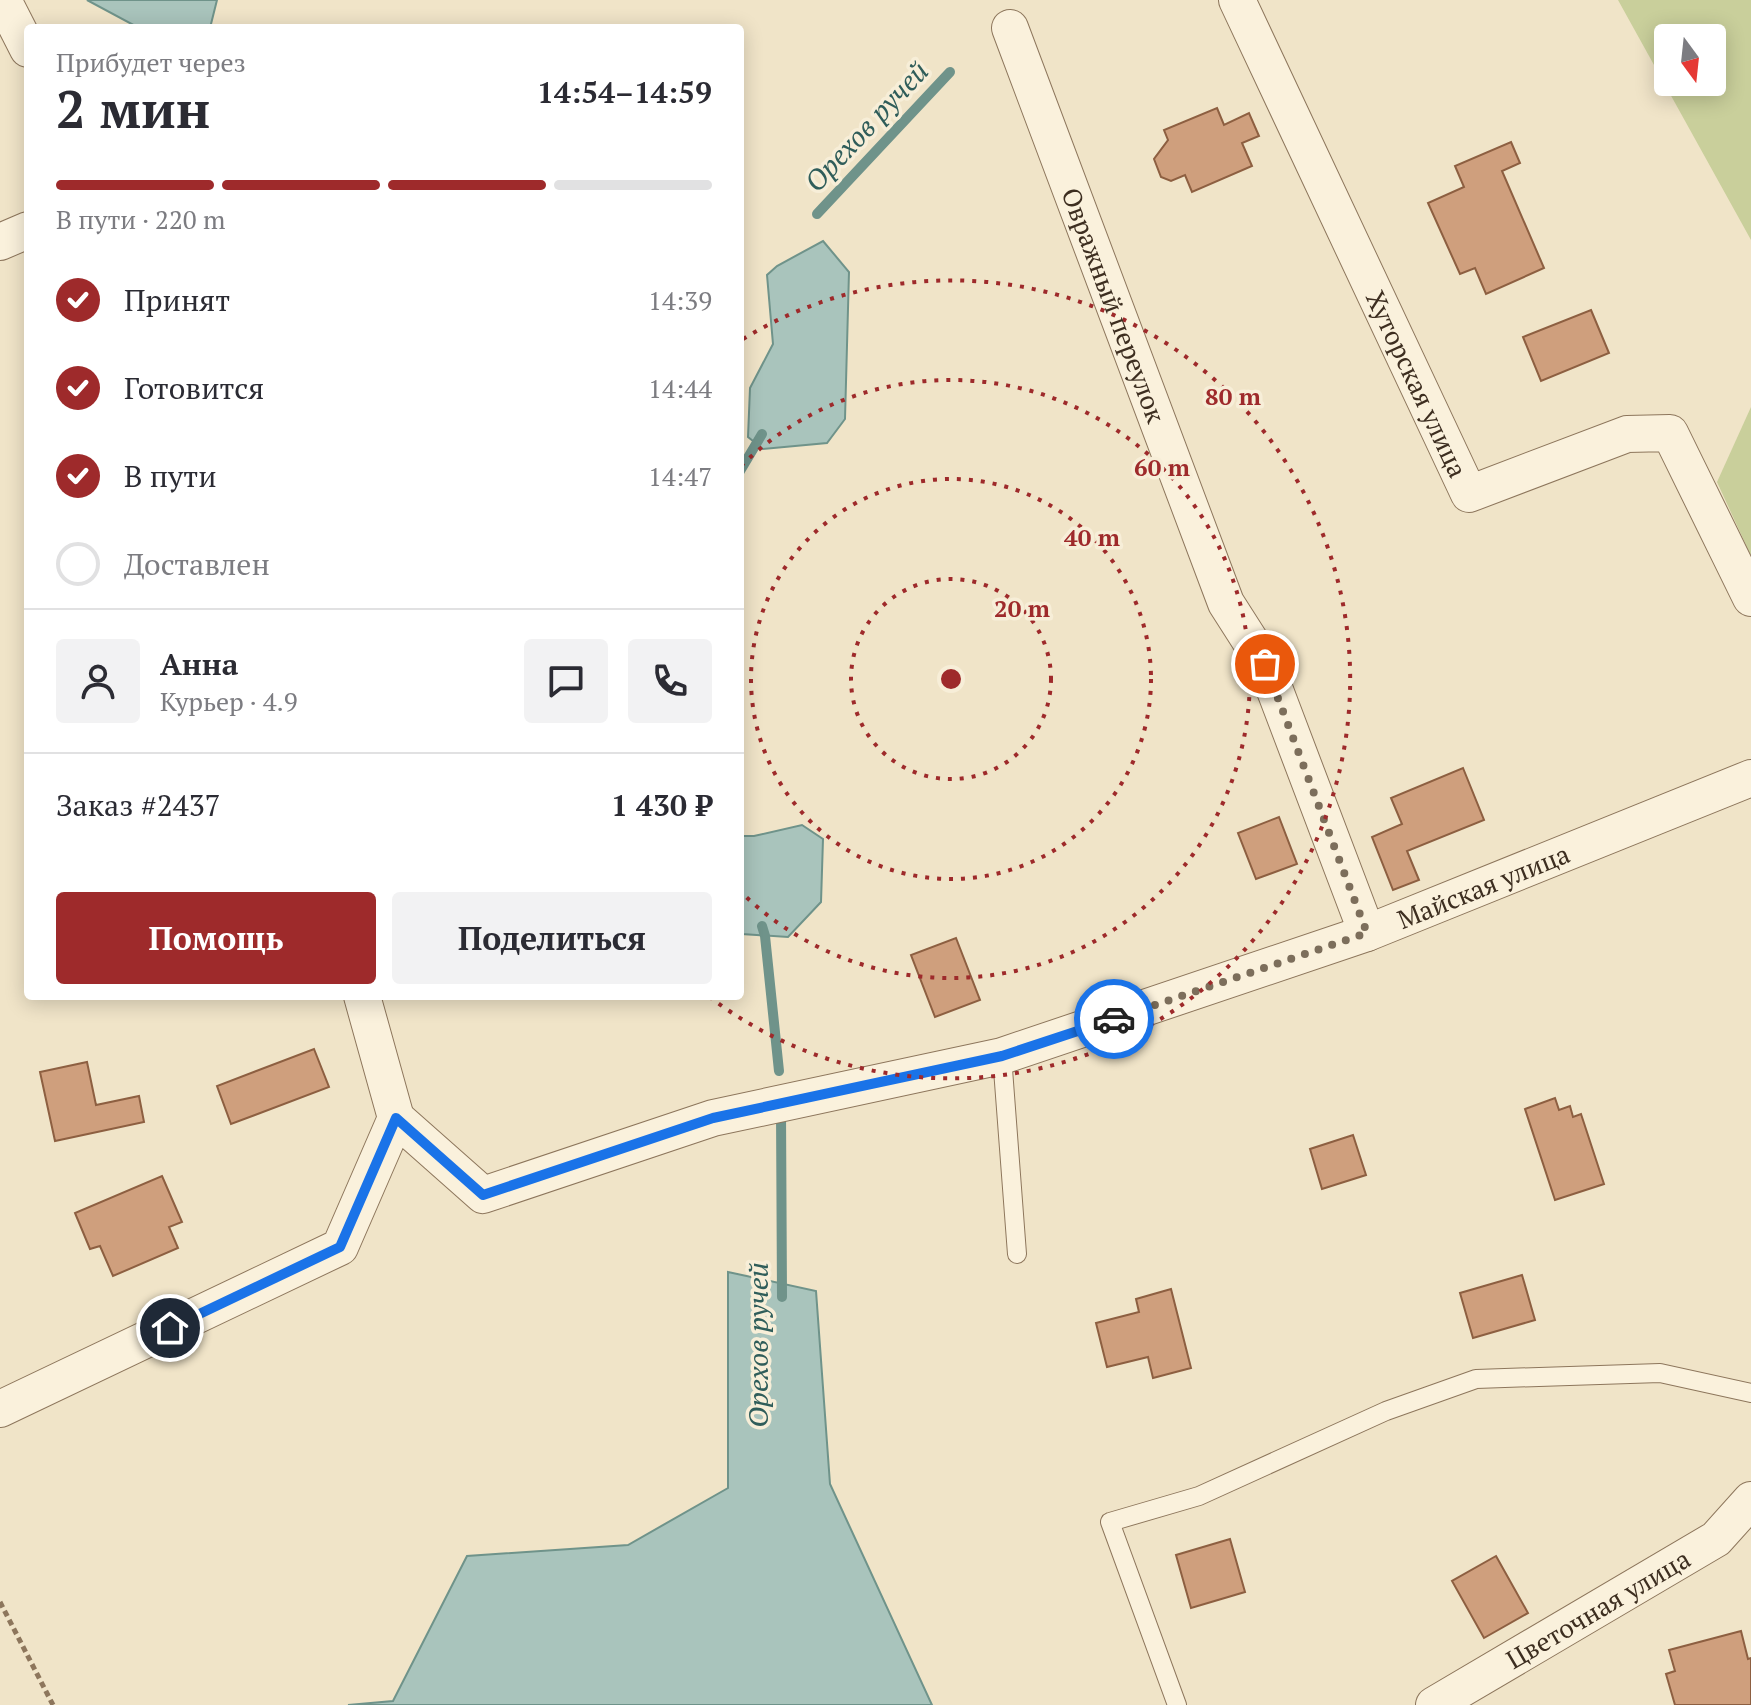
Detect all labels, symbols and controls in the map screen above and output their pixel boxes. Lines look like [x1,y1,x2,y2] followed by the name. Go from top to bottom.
[1654,24,1726,96] north arrow
[1654,24,1726,96] map controls
[56,45,246,79] text: Прибудет через
[796,53,936,199] water label: Орехов ручей
[537,72,712,112] text: 14:54–14:59
[56,74,210,143] text: 2 мин
[1054,183,1174,428] street label: Овражный переулок
[56,202,225,236] text: В пути · 220 m
[56,278,100,322] icon: check
[124,280,230,320] text: Принят
[648,283,712,317] text: 14:39
[1359,285,1476,483] street label: Хуторская улица
[56,366,100,410] icon: check
[124,368,264,408] text: Готовится
[648,371,712,405] text: 14:44
[1205,380,1261,412] text: 80 m
[1134,451,1190,483] text: 60 m
[56,454,100,498] icon: check
[124,456,217,496] text: В пути
[648,459,712,493] text: 14:47
[1064,521,1120,553] text: 40 m
[124,544,270,584] text: Доставлен
[994,592,1050,624] text: 20 m
[1231,630,1299,698] pin
[56,639,140,723] button: person
[524,639,608,723] button: chat
[628,639,712,723] button: phone
[1243,642,1287,686] icon: bag
[160,644,238,684] text: Анна
[937,665,965,693] centre of rings
[160,684,298,718] text: Курьер · 4.9
[56,785,221,825] text: Заказ #2437
[611,785,712,825] text: 1 430 ₽
[1392,836,1574,936] street label: Майская улица
[56,892,376,984] button: Помощь
[392,892,712,984] button: Поделиться
[1074,979,1154,1059] courier
[1092,997,1136,1041] icon: car
[739,1262,776,1428] water label: Орехов ручей
[136,1294,204,1362] pin
[148,1306,192,1350] icon: home
[1499,1541,1696,1676] street label: Цветочная улица

